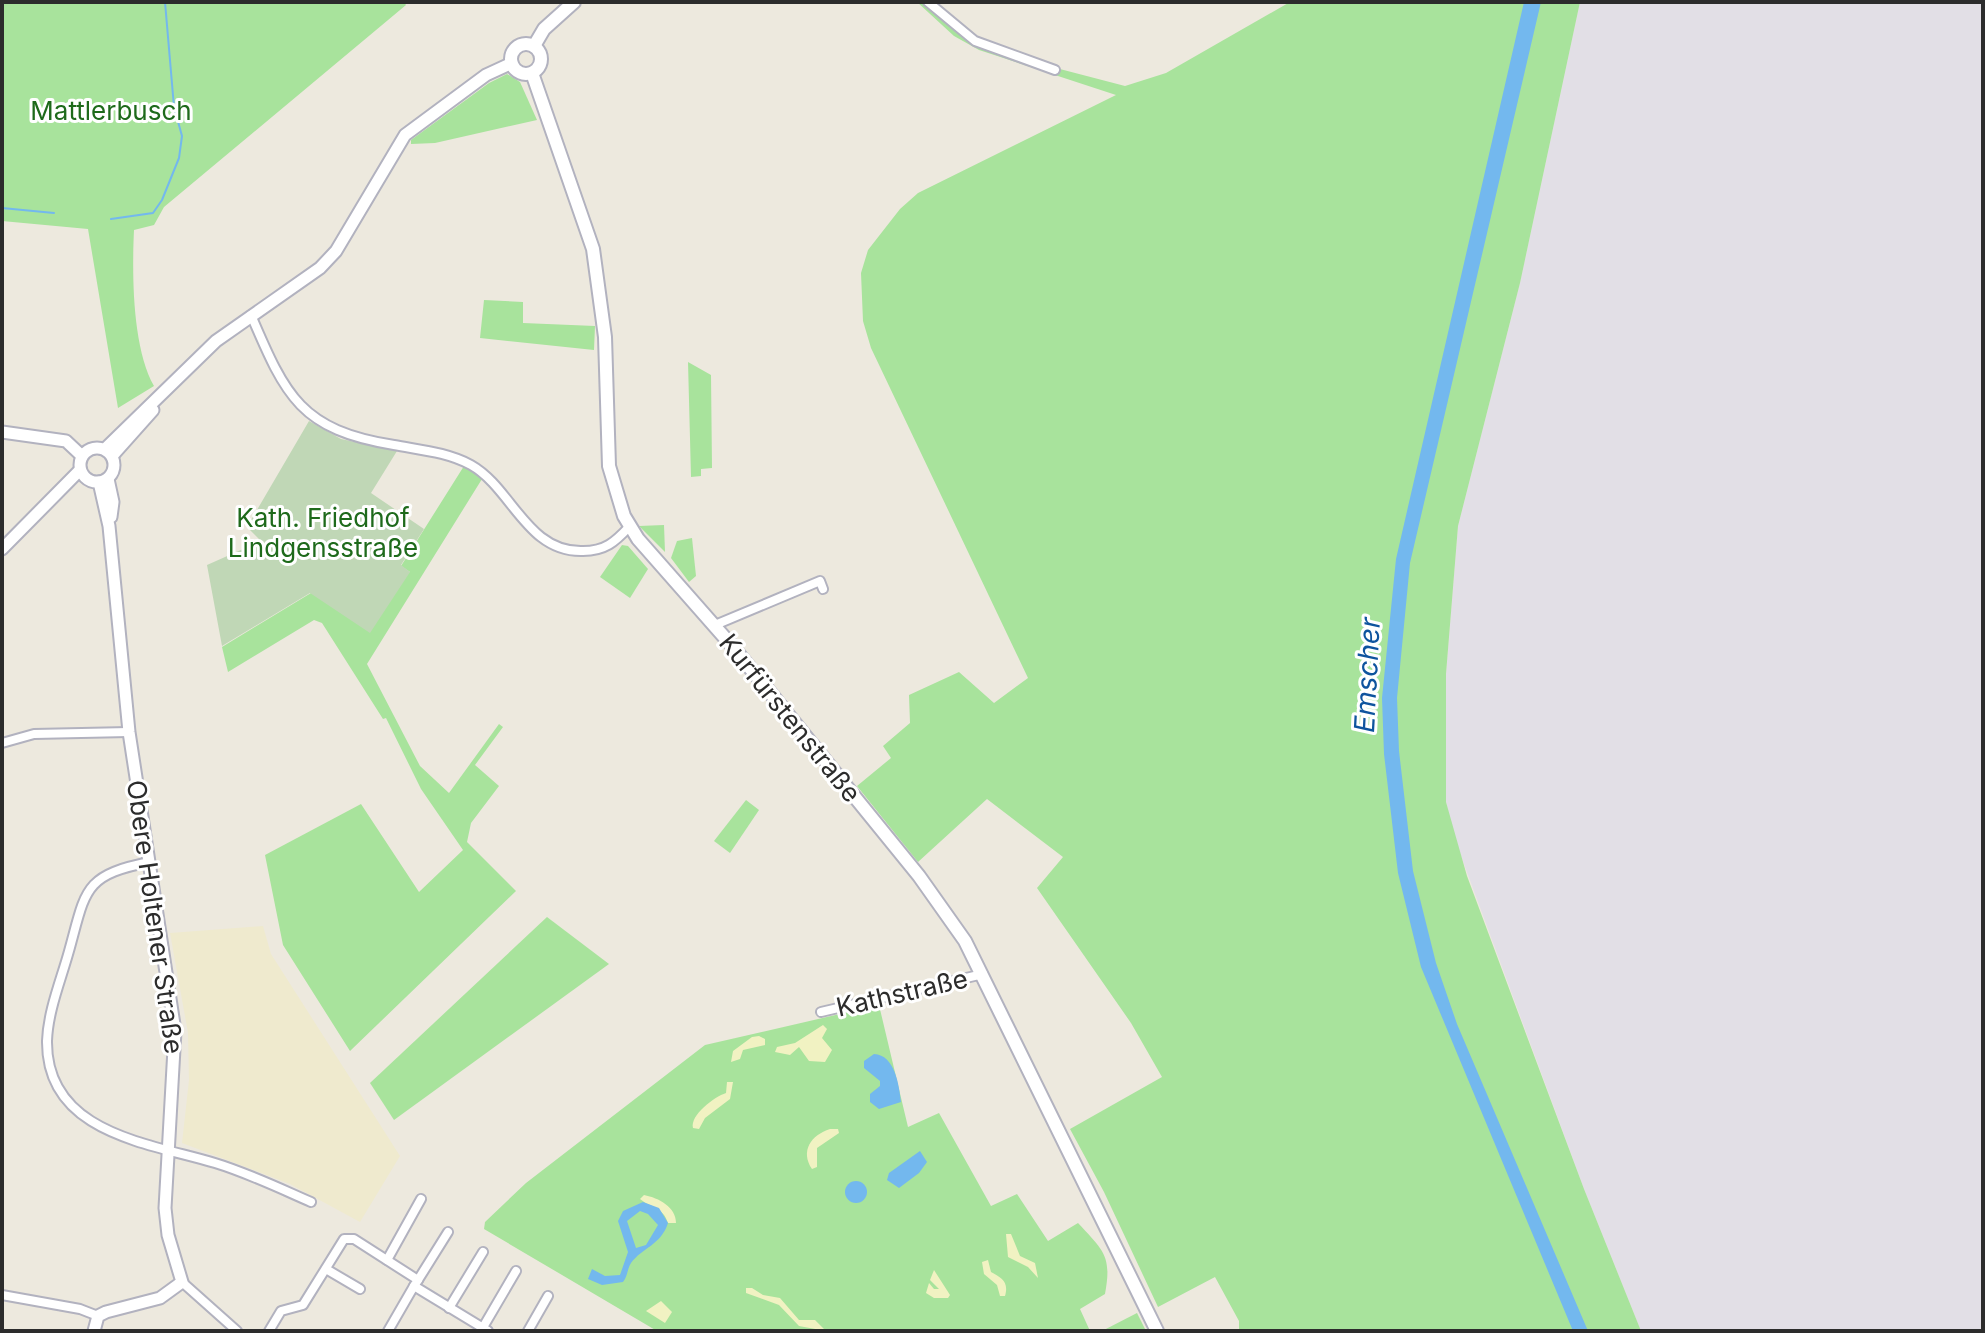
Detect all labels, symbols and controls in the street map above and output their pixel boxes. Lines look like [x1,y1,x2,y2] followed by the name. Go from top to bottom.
[30,95,192,126] park label: Mattlerbusch
[228,502,418,563] park label: Kath. Friedhof Lindgensstraße
[1347,615,1387,734] water label: Emscher
[713,627,868,808] street label: Kurfürstenstraße
[121,778,190,1056] street label: Obere Holtener Straße
[833,962,971,1023] street label: Kathstraße

